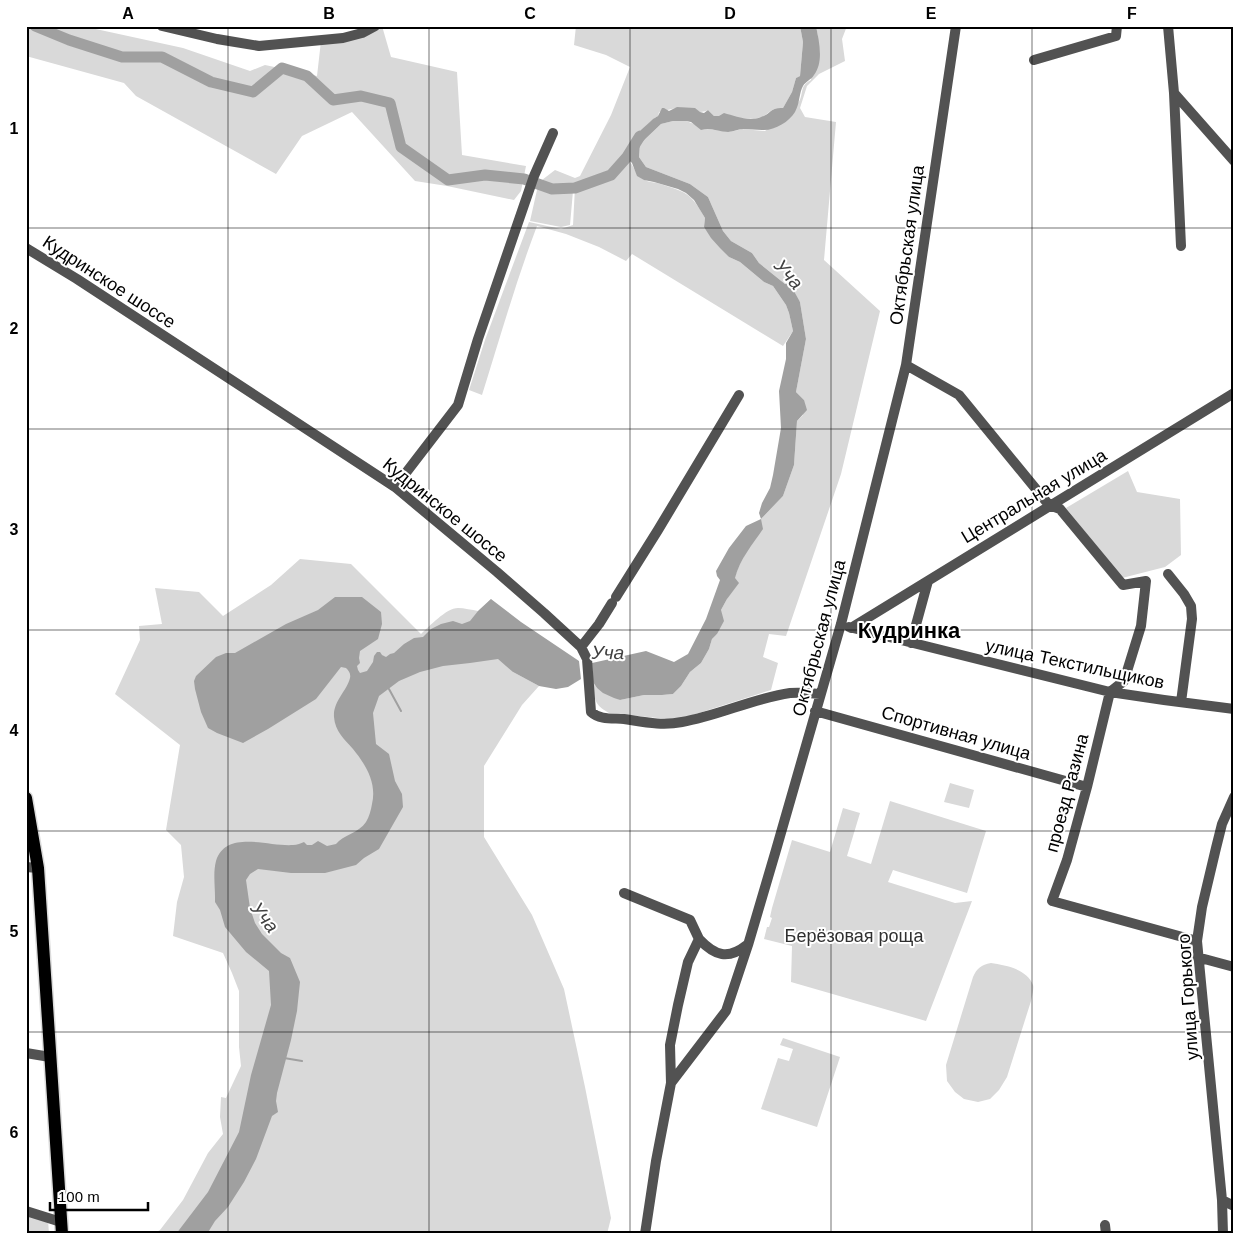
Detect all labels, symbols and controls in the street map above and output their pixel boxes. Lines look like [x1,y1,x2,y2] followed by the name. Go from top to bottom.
[122,5,134,22] text: A
[323,5,335,22] text: B
[524,5,536,22] text: C
[724,5,736,22] text: D
[926,5,937,22] text: E
[1127,5,1137,22] text: F
[10,120,19,137] text: 1
[886,163,928,326] street label: Октябрьская улица
[39,232,179,332] street label: Кудринское шоссе
[769,254,807,293] water label: Уча
[10,320,19,337] text: 2
[958,444,1111,547] street label: Центральная улица
[379,454,511,566] street label: Кудринское шоссе
[10,521,19,538] text: 3
[788,557,850,718] street label: Октябрьская улица
[858,618,961,643] district label: Кудринка
[984,635,1166,693] street label: улица Текстильщиков
[591,642,624,663] water label: Уча
[879,702,1034,764] street label: Спортивная улица
[10,722,19,739] text: 4
[1042,730,1093,855] street label: проезд Разина
[246,897,283,937] water label: Уча
[10,923,19,940] text: 5
[785,926,924,946] park label: Берёзовая роща
[1174,933,1202,1061] street label: улица Горького
[10,1124,19,1141] text: 6
[50,1180,148,1212] scale bar
[58,1188,100,1205] text: 100 m

